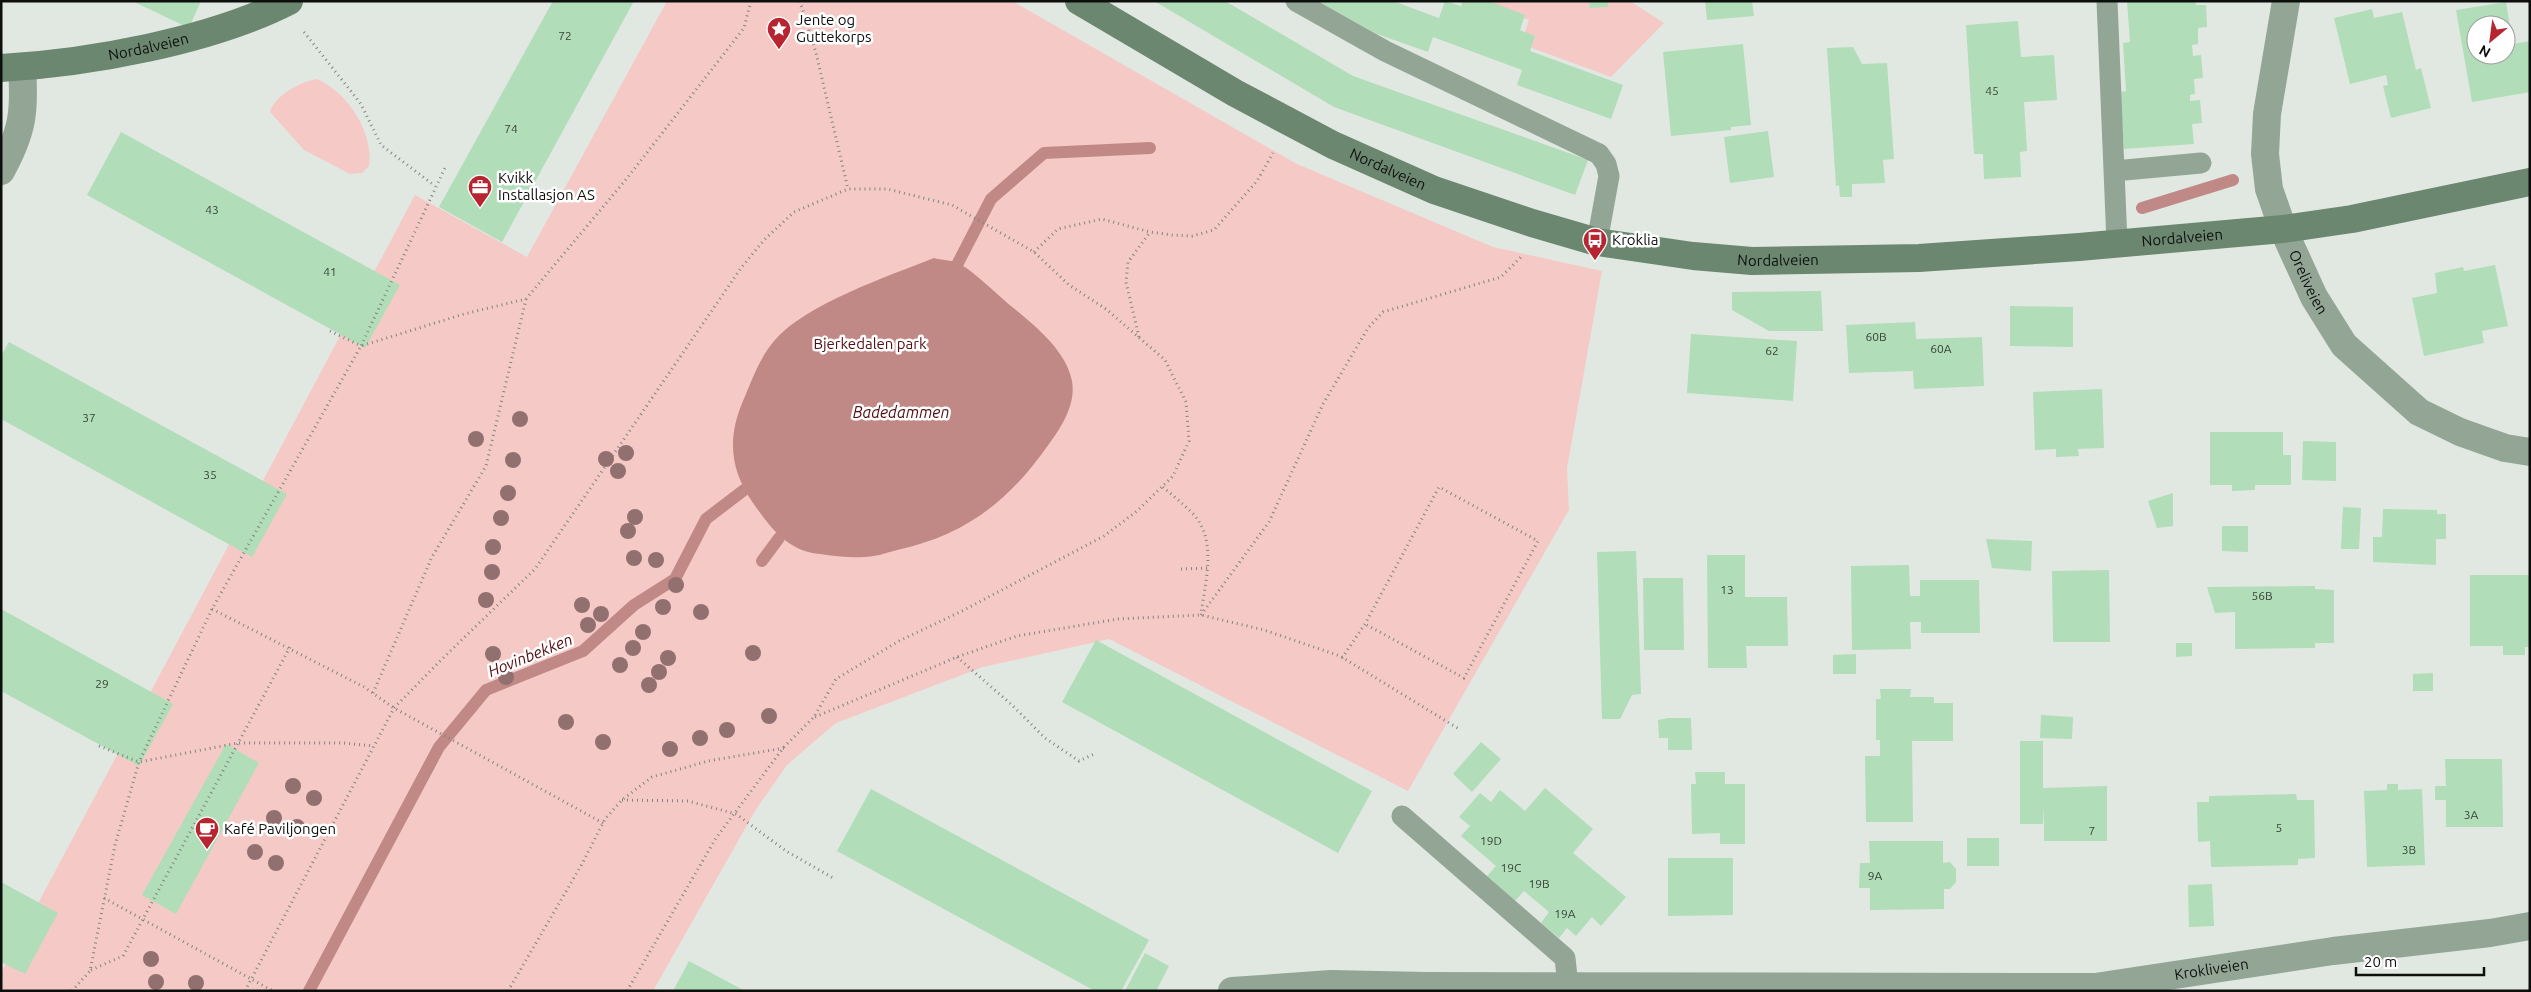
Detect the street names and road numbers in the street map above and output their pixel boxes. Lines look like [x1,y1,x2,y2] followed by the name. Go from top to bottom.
[107,29,190,63] street label: Nordalveien
[1347,145,1429,193] street label: Nordalveien
[2141,225,2224,249] street label: Nordalveien
[2286,247,2332,317] street label: Oreliveien
[1737,251,1819,269] street label: Nordalveien
[2173,955,2250,983] street label: Krokliveien

